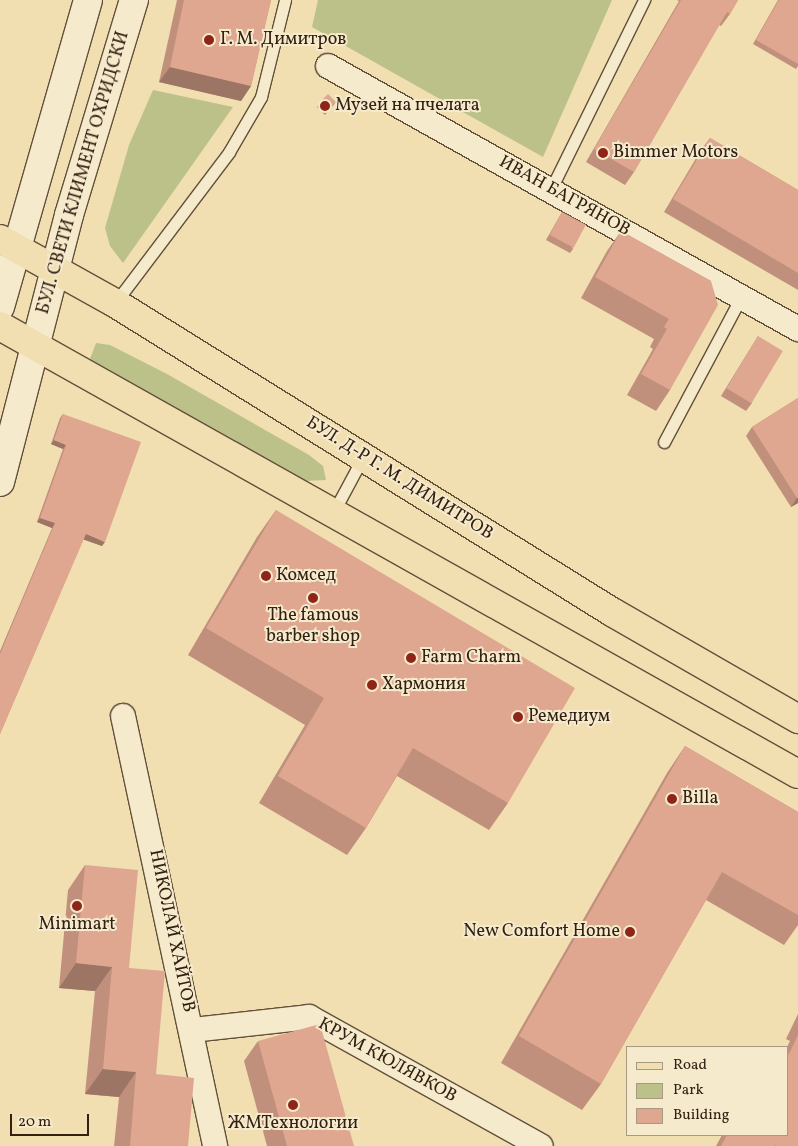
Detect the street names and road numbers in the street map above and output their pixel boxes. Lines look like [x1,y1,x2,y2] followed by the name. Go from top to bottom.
[33,29,135,317] street label: БУЛ. СВЕТИ КЛИМЕНТ ОХРИДСКИ
[495,152,633,242] street label: ИВАН БАГРЯНОВ
[301,412,497,546] street label: БУЛ. Д-Р Г. М. ДИМИТРОВ
[143,848,199,1014] street label: НИКОЛАЙ ХАЙТОВ
[314,1014,460,1108] street label: КРУМ КЮЛЯВКОВ

